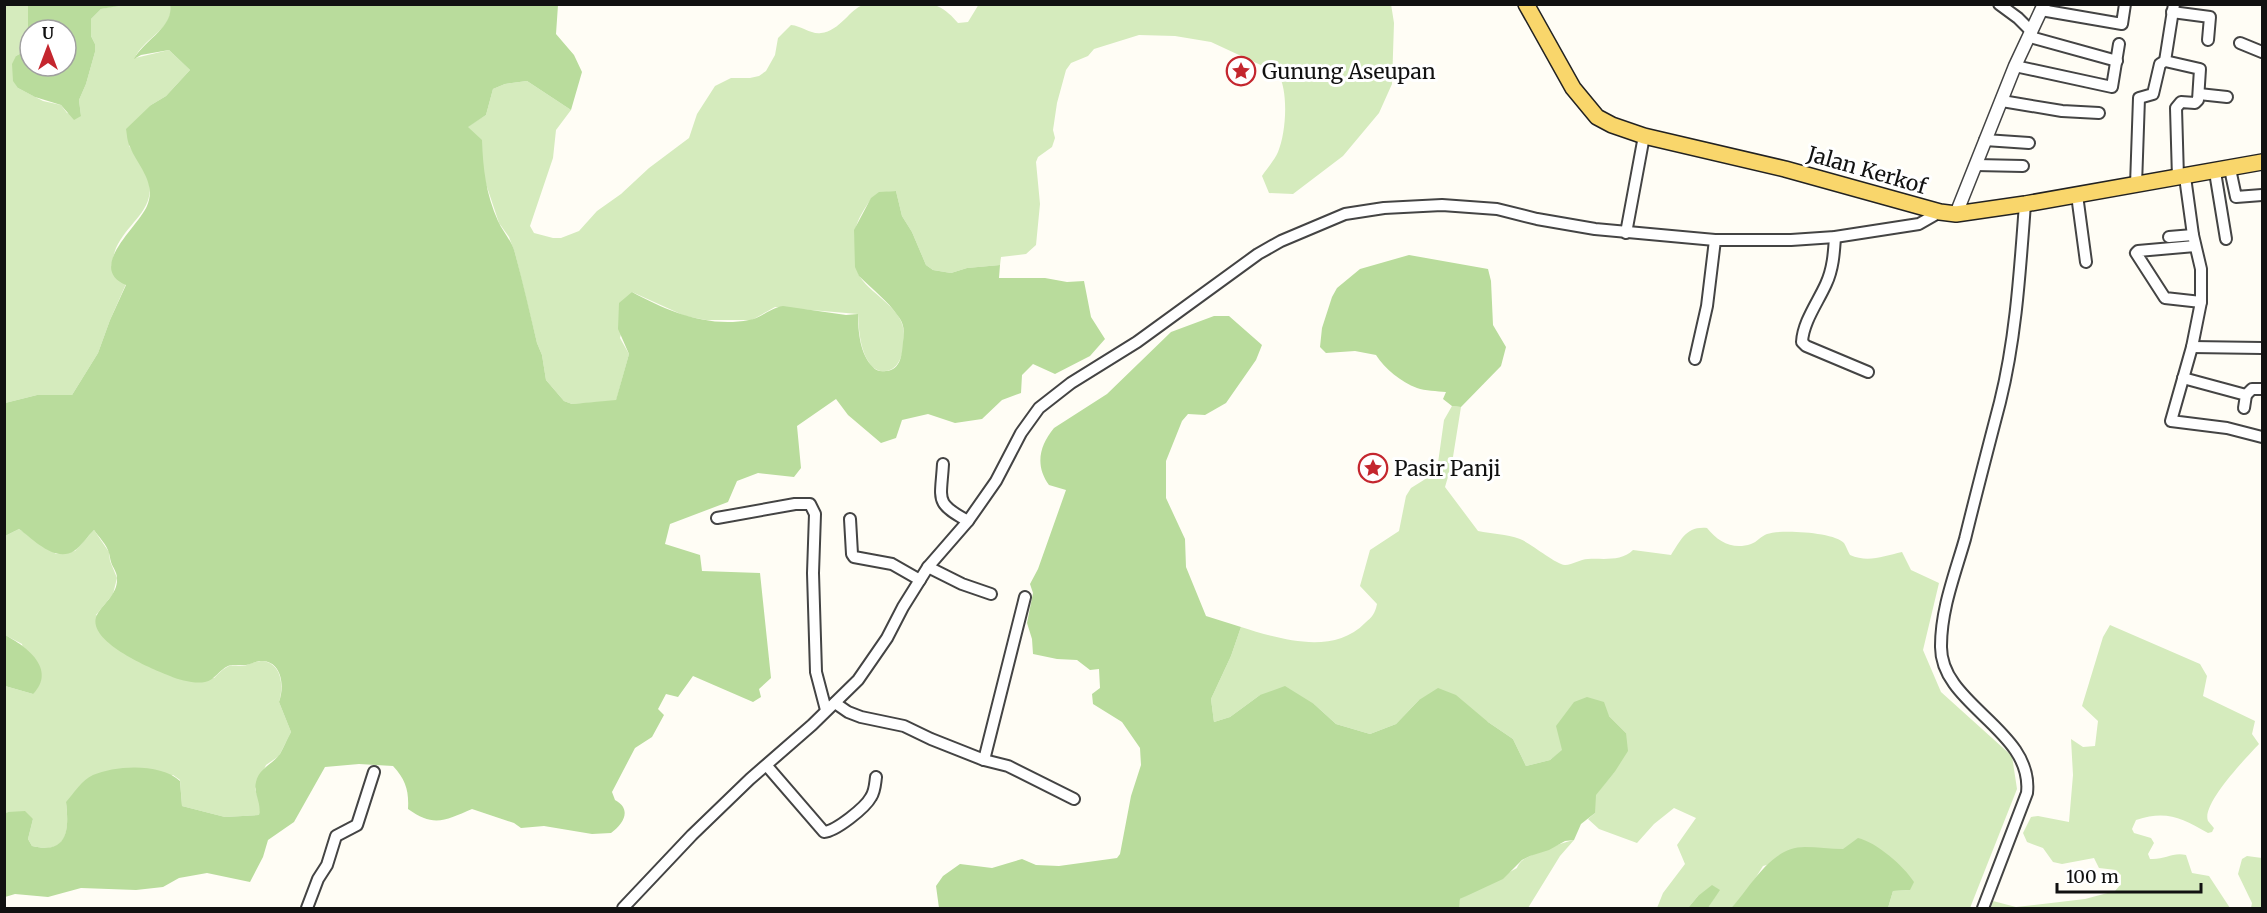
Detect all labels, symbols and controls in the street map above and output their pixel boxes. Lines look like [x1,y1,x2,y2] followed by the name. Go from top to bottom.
[18,18,78,78] north arrow
[42,23,54,43] text: U
[1225,55,1257,87] place icon: Gunung Aseupan
[1262,58,1436,85] place label: Gunung Aseupan
[1803,140,1931,200] street label: Jalan Kerkof
[1357,452,1389,484] place icon: Pasir Panji
[1394,455,1501,482] place label: Pasir Panji
[2057,856,2201,894] scale bar
[2066,865,2119,888] text: 100 m

